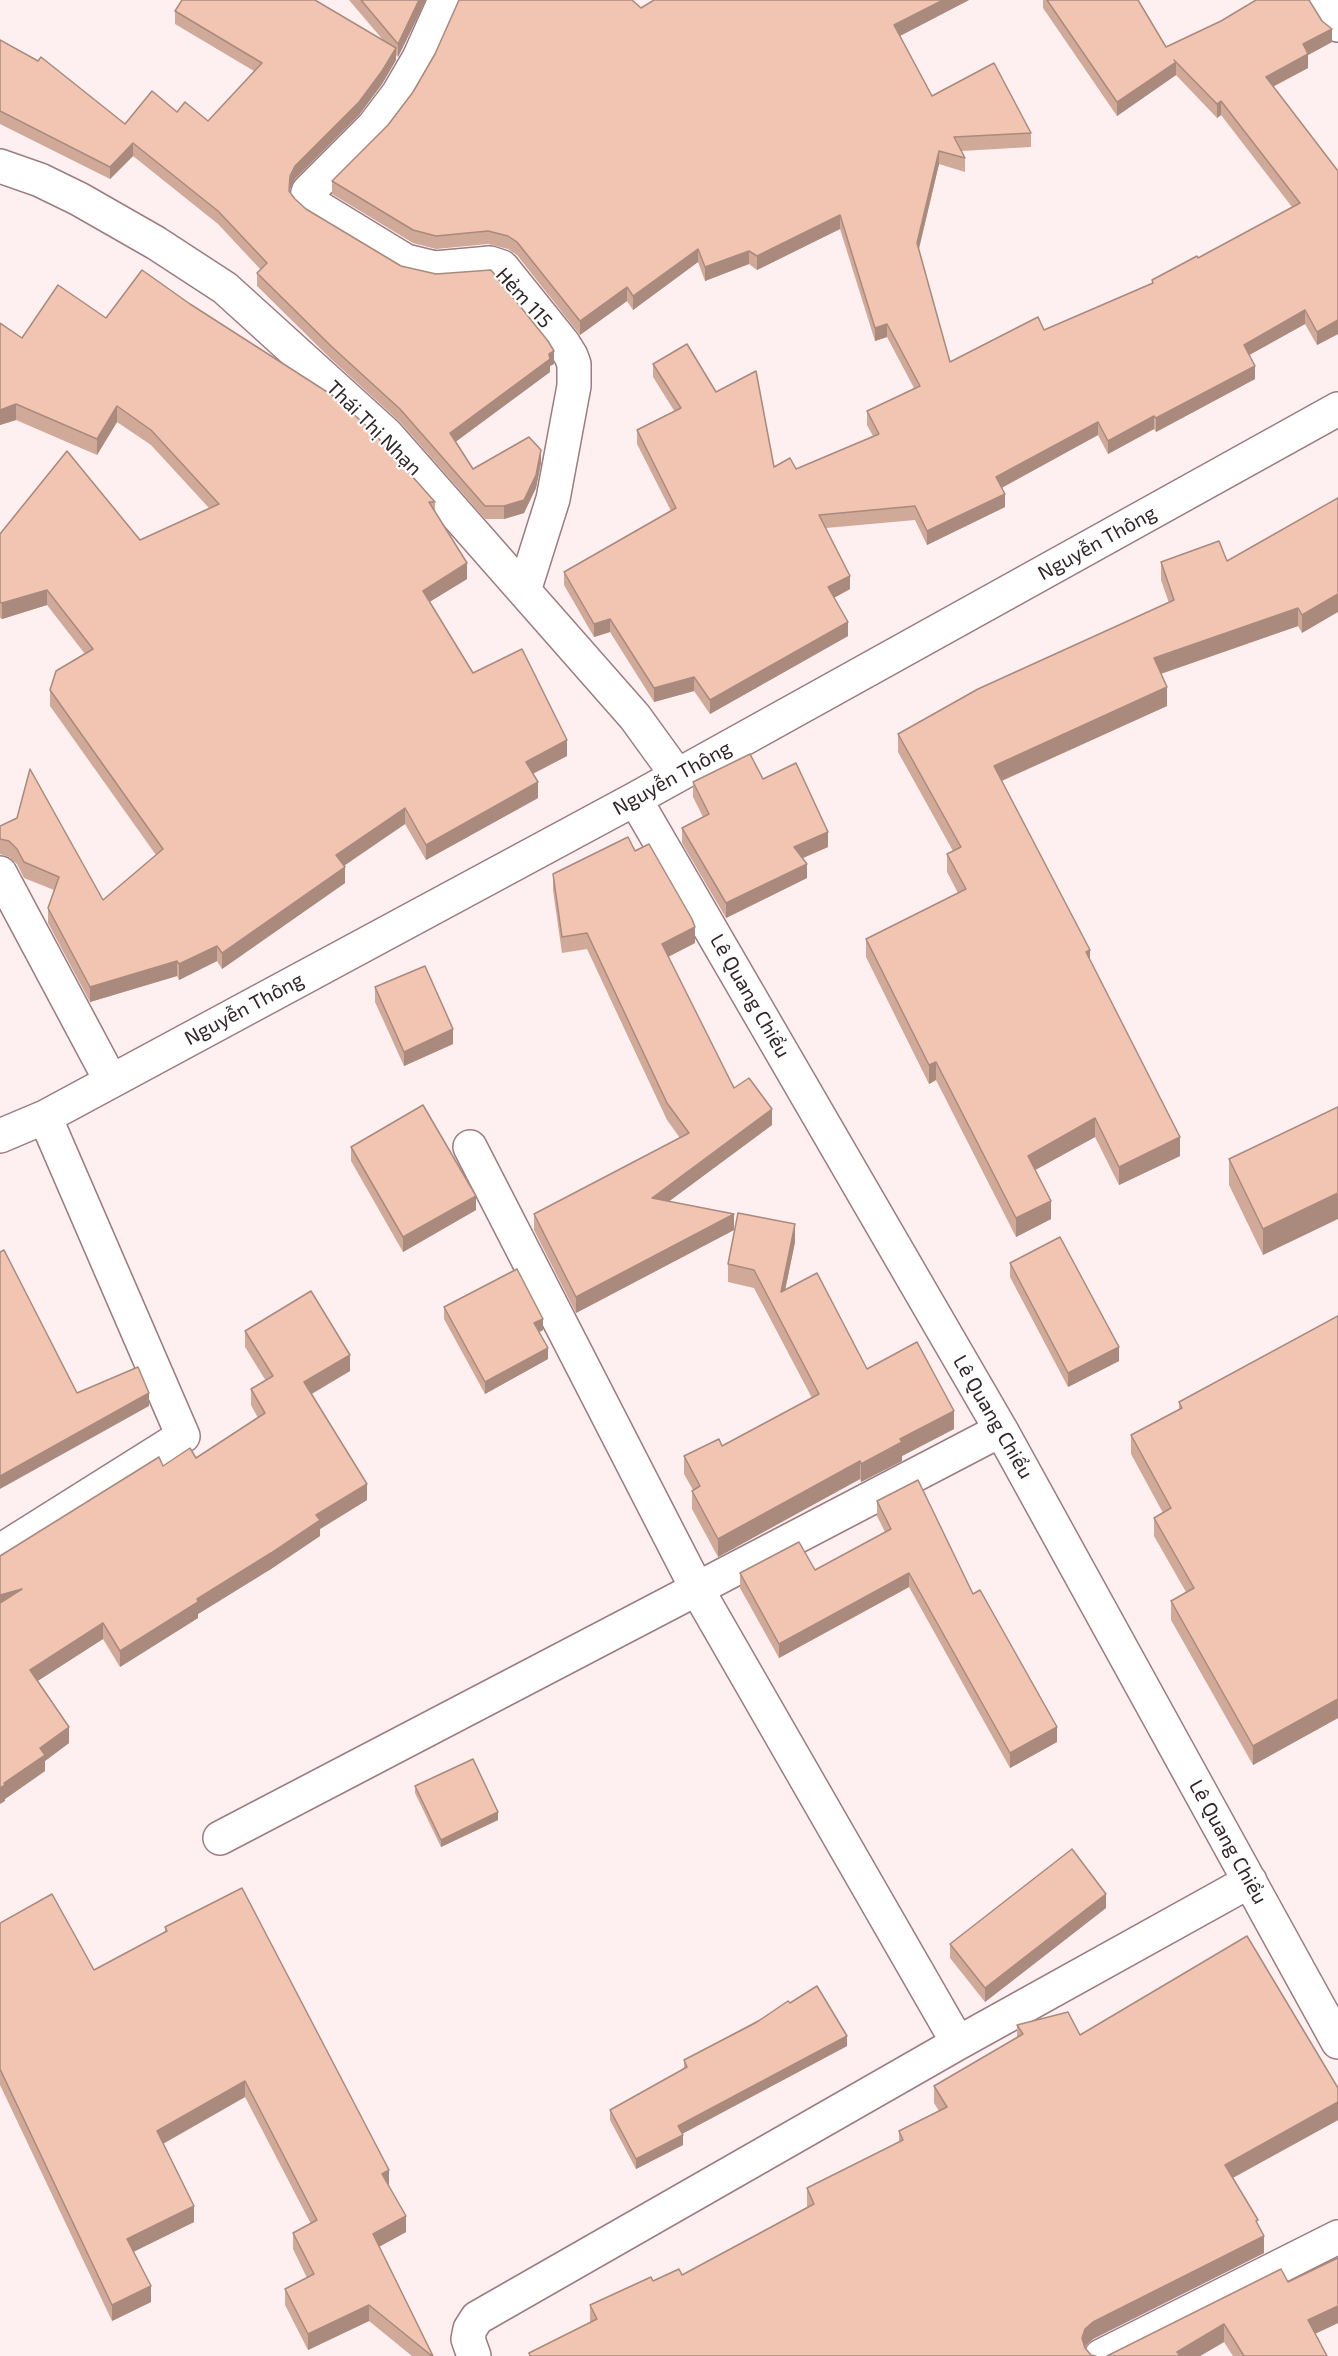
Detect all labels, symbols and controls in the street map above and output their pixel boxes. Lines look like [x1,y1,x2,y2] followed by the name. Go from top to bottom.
[491,263,557,333] street label: Hẻm 115
[321,375,427,481] street label: Thái Thị Nhạn
[1034,501,1160,585] street label: Nguyễn Thông
[609,736,735,820] street label: Nguyễn Thông
[705,930,795,1062] street label: Lê Quang Chiểu
[180,968,308,1050] street label: Nguyễn Thông
[948,1351,1038,1483] street label: Lê Quang Chiểu
[1184,1776,1272,1908] street label: Lê Quang Chiểu

